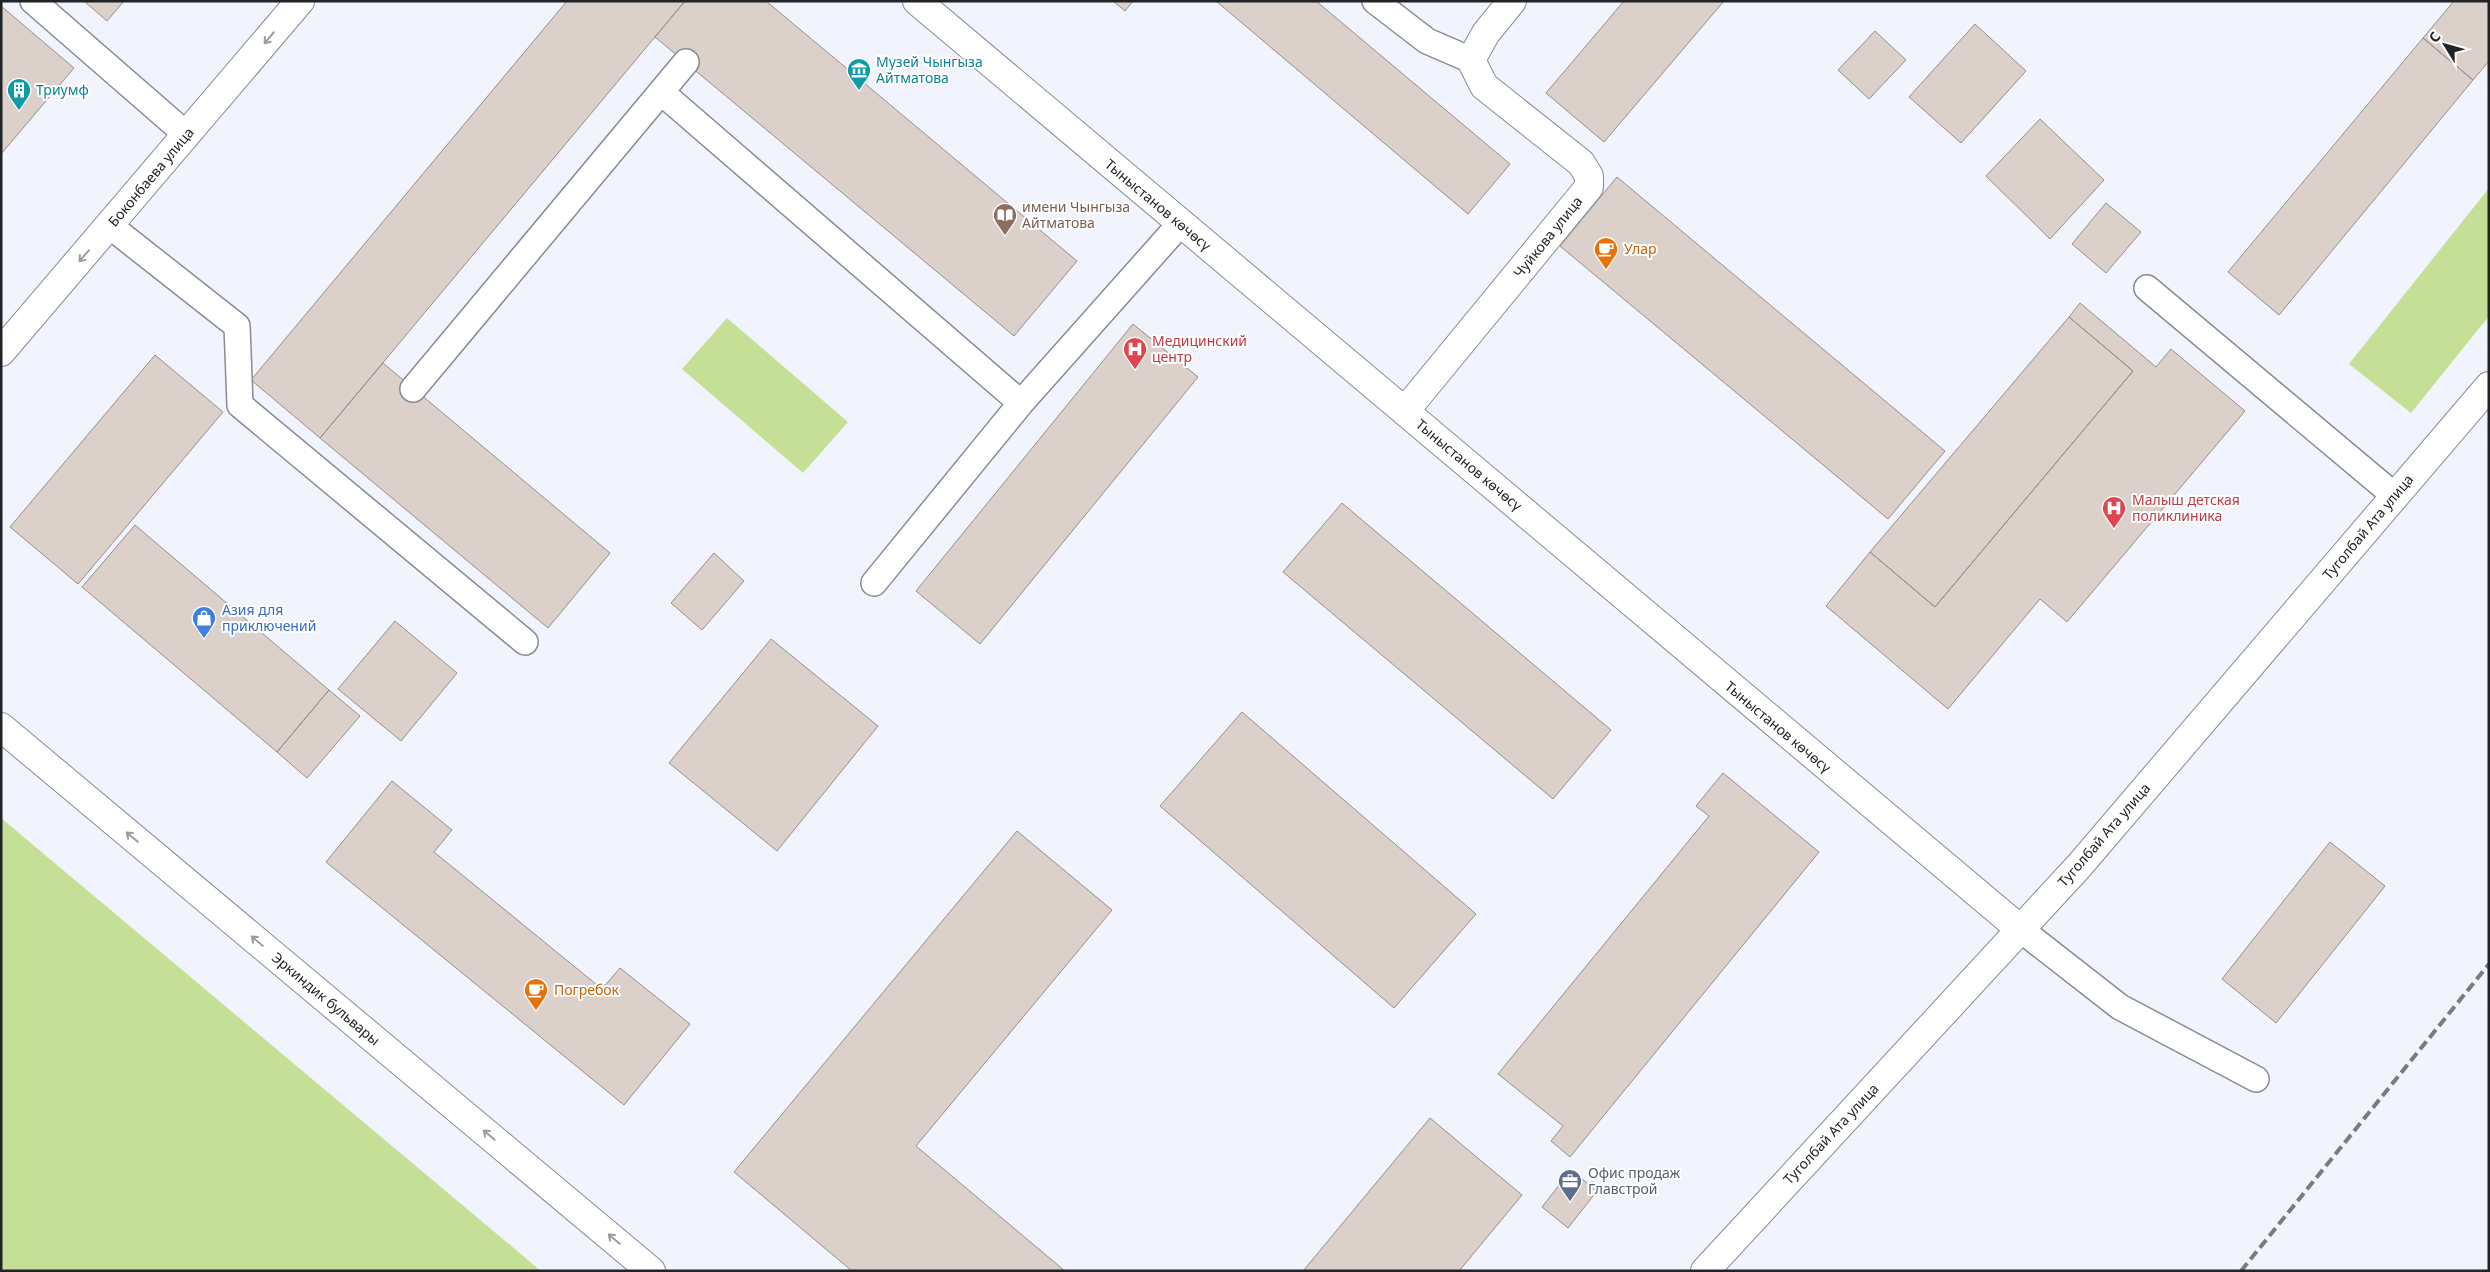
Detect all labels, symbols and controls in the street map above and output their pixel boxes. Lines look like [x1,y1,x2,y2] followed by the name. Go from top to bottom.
[2420,20,2470,70] north arrow
[2424,28,2445,46] text: С
[263,32,274,45] one-way arrow
[876,52,983,87] place label: Музей Чынгыза Айтматова
[846,57,872,91] museum icon: Музей Чынгыза Айтматова
[6,77,32,111] building icon: Триумф
[36,80,89,99] place label: Триумф
[104,123,198,230] street label: Боконбаева улица
[1101,155,1216,255] street label: Тыныстанов көчөсү
[1509,192,1586,281] street label: Чуйкова улица
[1022,197,1130,232] place label: имени Чынгыза Айтматова
[992,202,1018,236] library icon: имени Чынгыза Айтматова
[1593,236,1619,270] cafe icon: Улар
[1624,239,1656,258] place label: Улар
[78,249,90,262] one-way arrow
[1152,331,1247,366] place label: Медицинский центр
[1122,336,1148,370] hospital icon: Медицинский центр
[1412,415,1527,515] street label: Тыныстанов көчөсү
[2318,470,2417,583] street label: Туголбай Ата улица
[2132,490,2240,525] place label: Малыш детская поликлиника
[2101,495,2127,529] hospital icon: Малыш детская поликлиника
[222,600,316,635] place label: Азия для приключений
[191,605,217,639] shop icon: Азия для приключений
[1721,677,1836,777] street label: Тыныстанов көчөсү
[2053,779,2154,891] street label: Туголбай Ата улица
[126,832,139,843] one-way arrow
[251,936,264,947] one-way arrow
[268,948,384,1049] street label: Эркиндик бульвары
[523,977,549,1011] cafe icon: Погребок
[554,980,620,999] place label: Погребок
[1779,1079,1883,1188] street label: Туголбай Ата улица
[483,1130,496,1141] one-way arrow
[1588,1163,1680,1198] place label: Офис продаж Главстрой
[1557,1168,1583,1202] office icon: Офис продаж Главстрой
[608,1234,621,1245] one-way arrow

